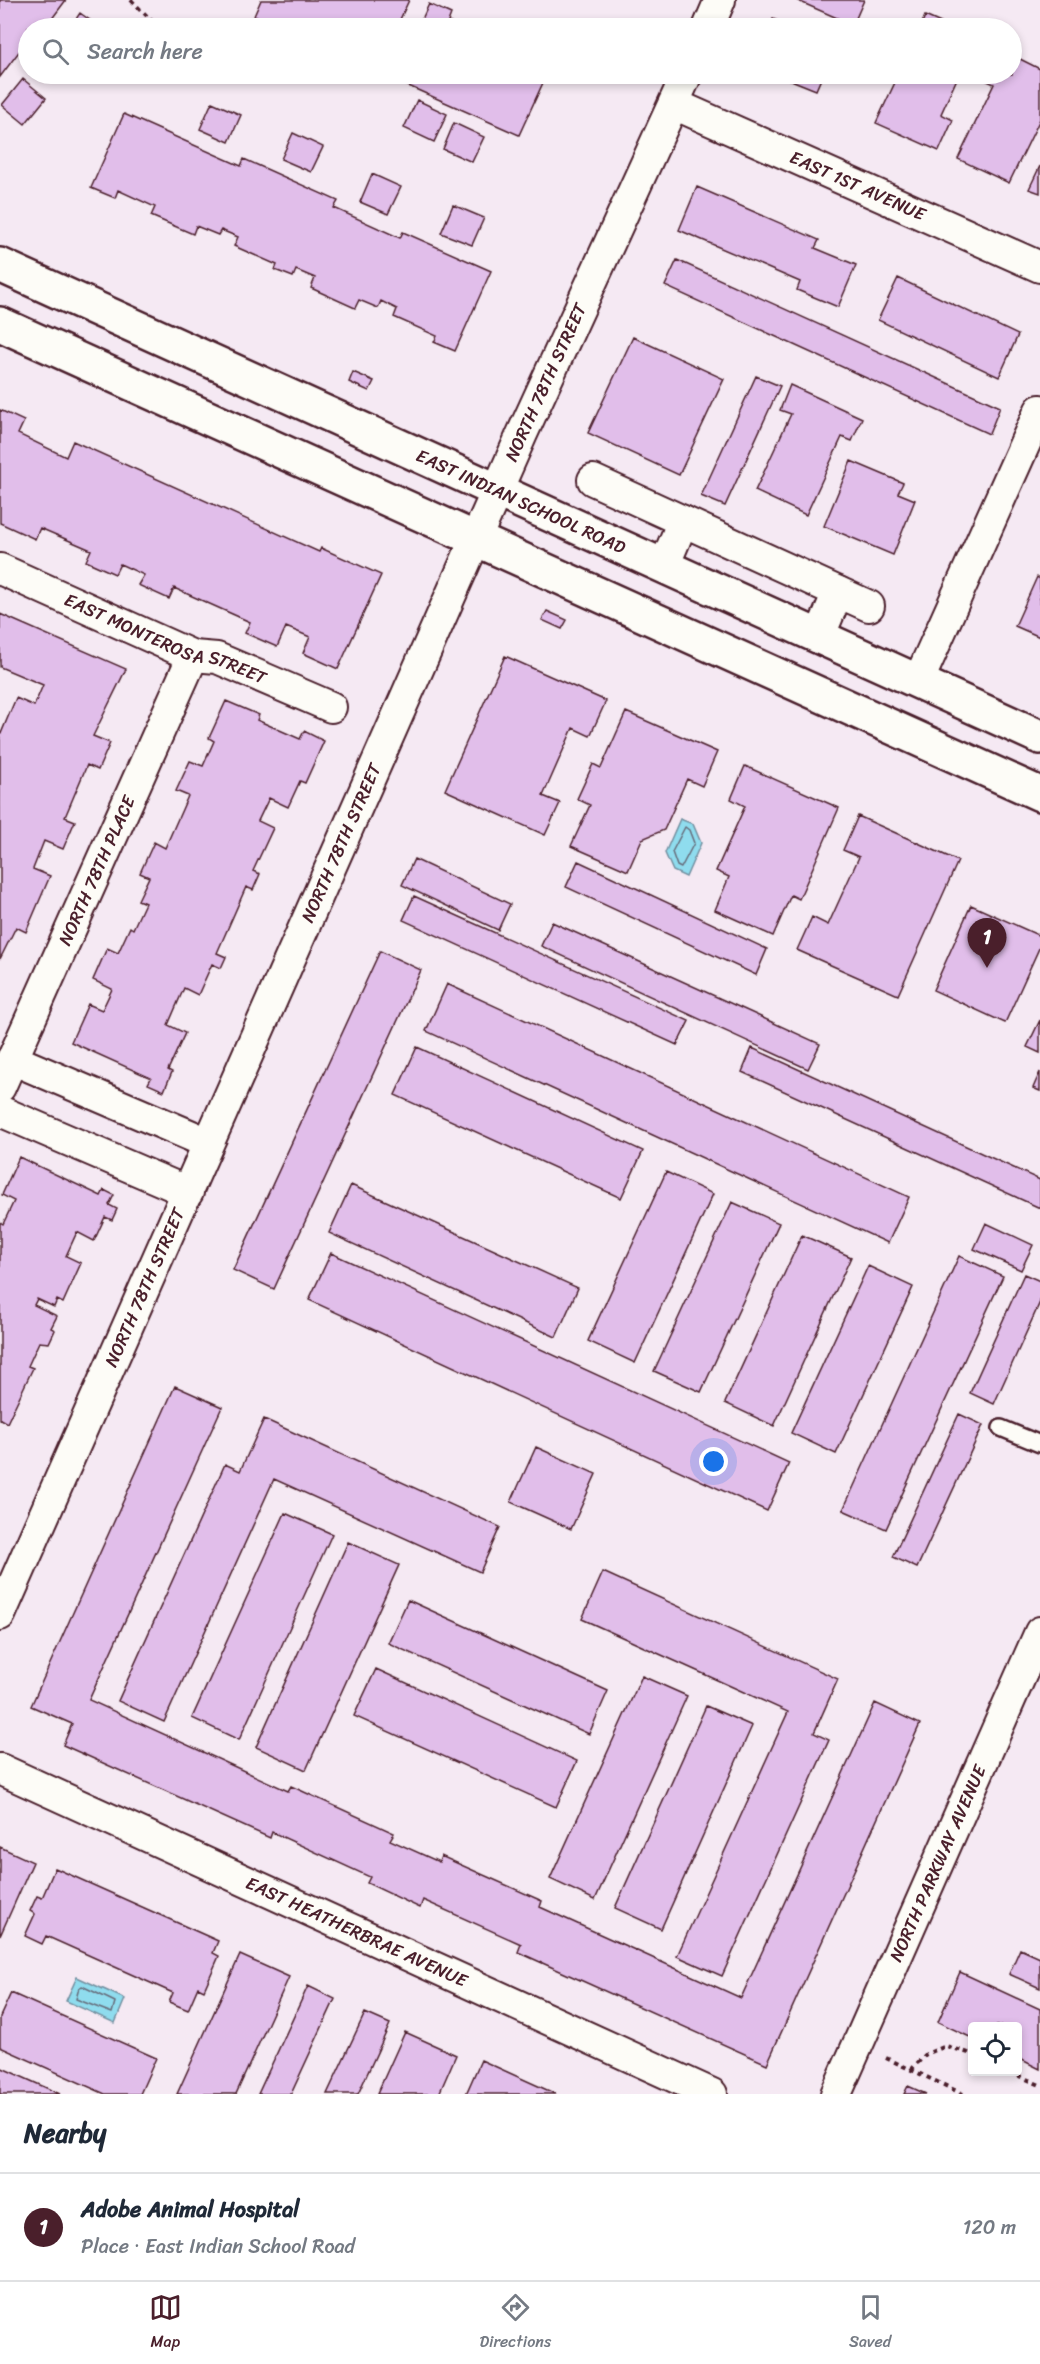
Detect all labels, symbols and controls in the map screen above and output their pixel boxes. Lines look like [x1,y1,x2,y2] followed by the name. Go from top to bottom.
[18,18,1022,84] search box
[87,32,203,71] text: Search here
[39,35,72,68] icon: search
[784,141,932,230] street label: EAST 1ST AVENUE
[496,297,596,467] street label: NORTH 78TH STREET
[411,440,631,563] street label: EAST INDIAN SCHOOL ROAD
[59,584,273,694] street label: EAST MONTEROSA STREET
[292,757,391,928] street label: NORTH 78TH STREET
[49,790,145,951] street label: NORTH 78TH PLACE
[968,918,1006,968] pin: 1
[95,1202,194,1372] street label: NORTH 78TH STREET
[699,1447,728,1476] your location
[880,1759,996,1967] street label: NORTH PARKWAY AVENUE
[240,1867,474,1997] street label: EAST HEATHERBRAE AVENUE
[968,2022,1022,2076] map controls
[968,2022,1022,2076] button: locate
[24,2110,106,2156] text: Nearby
[81,2190,300,2229] text: Adobe Animal Hospital
[39,2210,48,2245] text: 1
[963,2210,1016,2245] text: 120 m
[81,2229,355,2264] text: Place · East Indian School Road
[149,2291,182,2356] tab: Map
[480,2291,551,2356] tab: Directions
[849,2291,891,2356] tab: Saved

